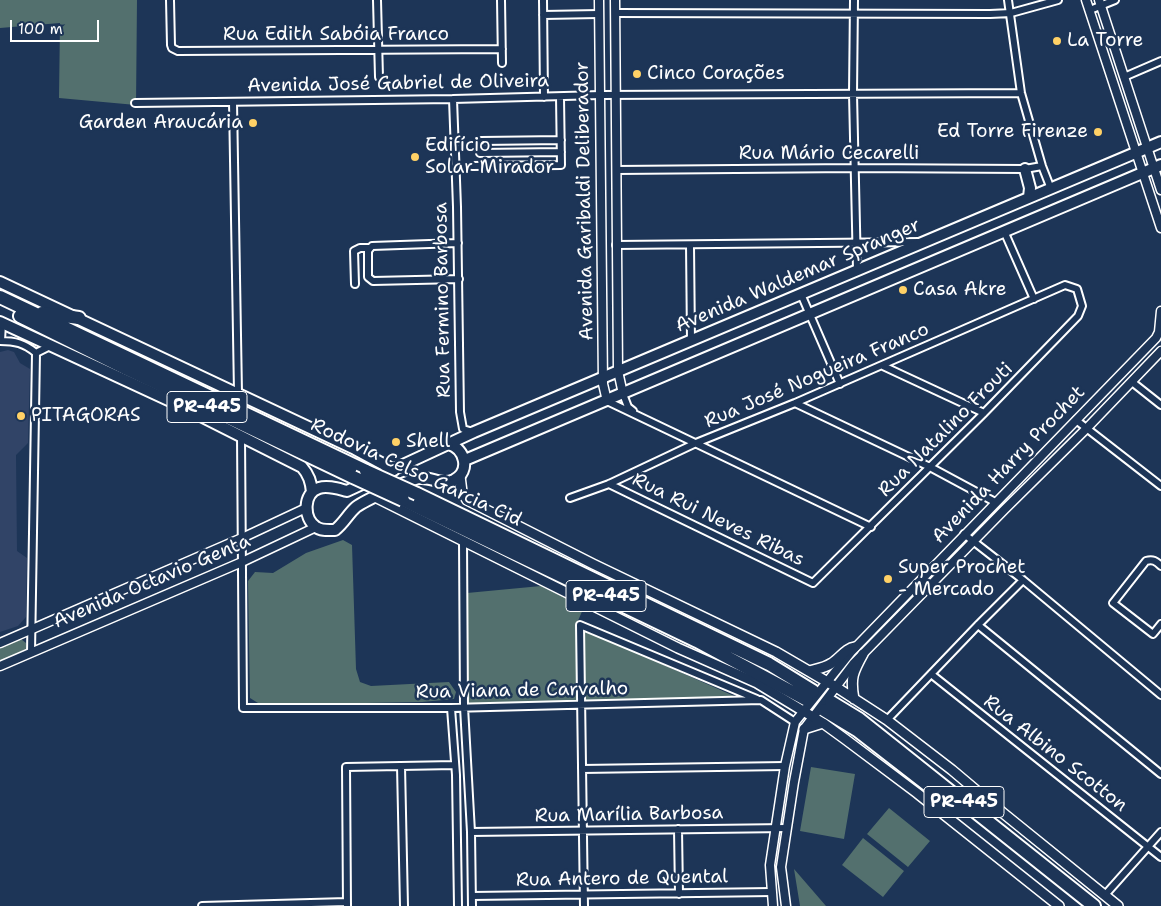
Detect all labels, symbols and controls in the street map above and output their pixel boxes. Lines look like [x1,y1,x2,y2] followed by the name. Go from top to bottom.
[12,10,101,42] scale bar
[18,19,63,39] text: 100 m
[223,24,449,46] street label: Rua Edith Sabóia Franco
[1067,30,1143,52] place label: La Torre
[1051,35,1063,47] marker: La Torre
[571,61,599,341] street label: Avenida Garibaldi Deliberador
[647,63,785,85] place label: Cinco Corações
[631,68,643,80] marker: Cinco Corações
[247,70,549,98] street label: Avenida José Gabriel de Oliveira
[79,112,243,134] place label: Garden Araucária
[247,117,259,129] marker: Garden Araucária
[937,121,1088,143] place label: Ed Torre Firenze
[1092,126,1104,138] marker: Ed Torre Firenze
[425,135,554,179] place label: Edifício Solar Mirador
[739,143,919,165] street label: Rua Mário Cecarelli
[409,151,421,163] marker: Edifício Solar Mirador
[430,202,456,398] street label: Rua Fermino Barbosa
[672,214,924,338] street label: Avenida Waldemar Spranger
[913,279,1007,301] place label: Casa Akre
[897,284,909,296] marker: Casa Akre
[701,318,933,434] street label: Rua José Nogueira Franco
[874,358,1018,502] street label: Rua Natalino Frouti
[928,381,1090,549] street label: Avenida Harry Prochet
[167,392,247,422] road number: PR-445
[31,405,141,427] place label: PITAGORAS
[15,410,27,422] marker: PITAGORAS
[307,414,525,532] street label: Rodovia Celso Garcia Cid
[406,431,450,453] place label: Shell
[390,436,402,448] marker: Shell
[628,468,808,572] street label: Rua Rui Neves Ribas
[50,530,254,634] street label: Avenida Octavio Genta
[898,557,1026,601] place label: Super Prochet - Mercado
[882,573,894,585] marker: Super Prochet - Mercado
[566,580,646,612] road number: PR-445
[416,678,628,704] street label: Rua Viana de Carvalho
[978,691,1132,817] street label: Rua Albino Scotton
[924,786,1004,818] road number: PR-445
[535,802,723,828] street label: Rua Marília Barbosa
[516,866,728,892] street label: Rua Antero de Quental

